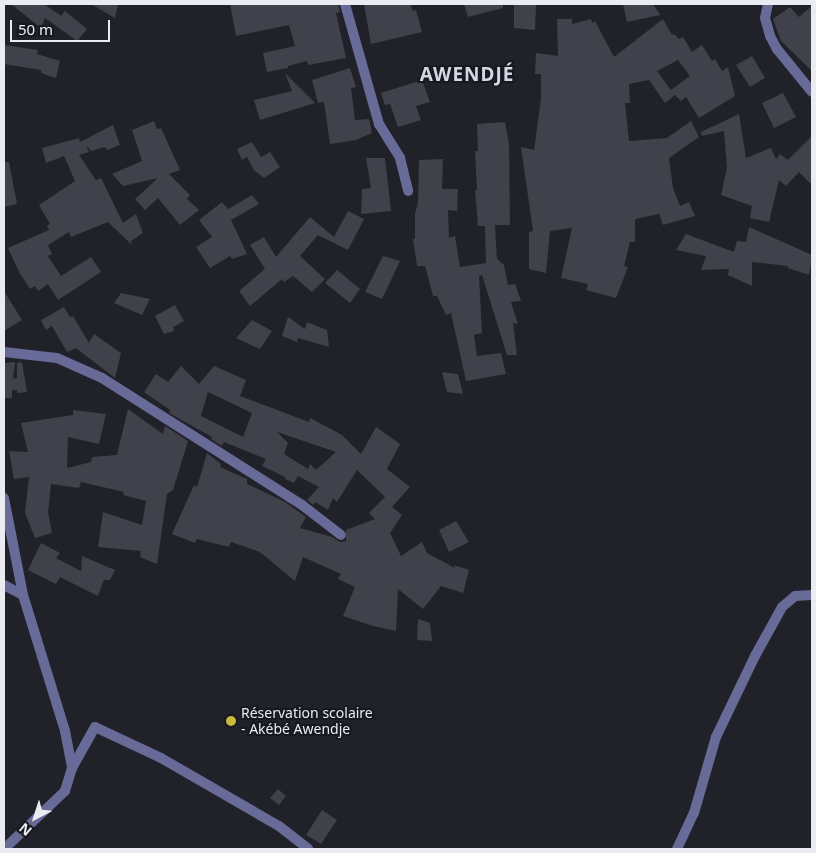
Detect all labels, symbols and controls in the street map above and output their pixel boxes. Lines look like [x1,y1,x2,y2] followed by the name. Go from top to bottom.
[12,10,112,42] scale bar
[18,19,53,39] text: 50 m
[419,64,515,86] district label: AWENDJÉ
[241,705,373,738] place label: Réservation scolaire - Akébé Awendje
[225,715,237,727] marker: Réservation scolaire - Akébé Awendje
[10,793,60,843] north arrow
[15,819,36,841] text: N

